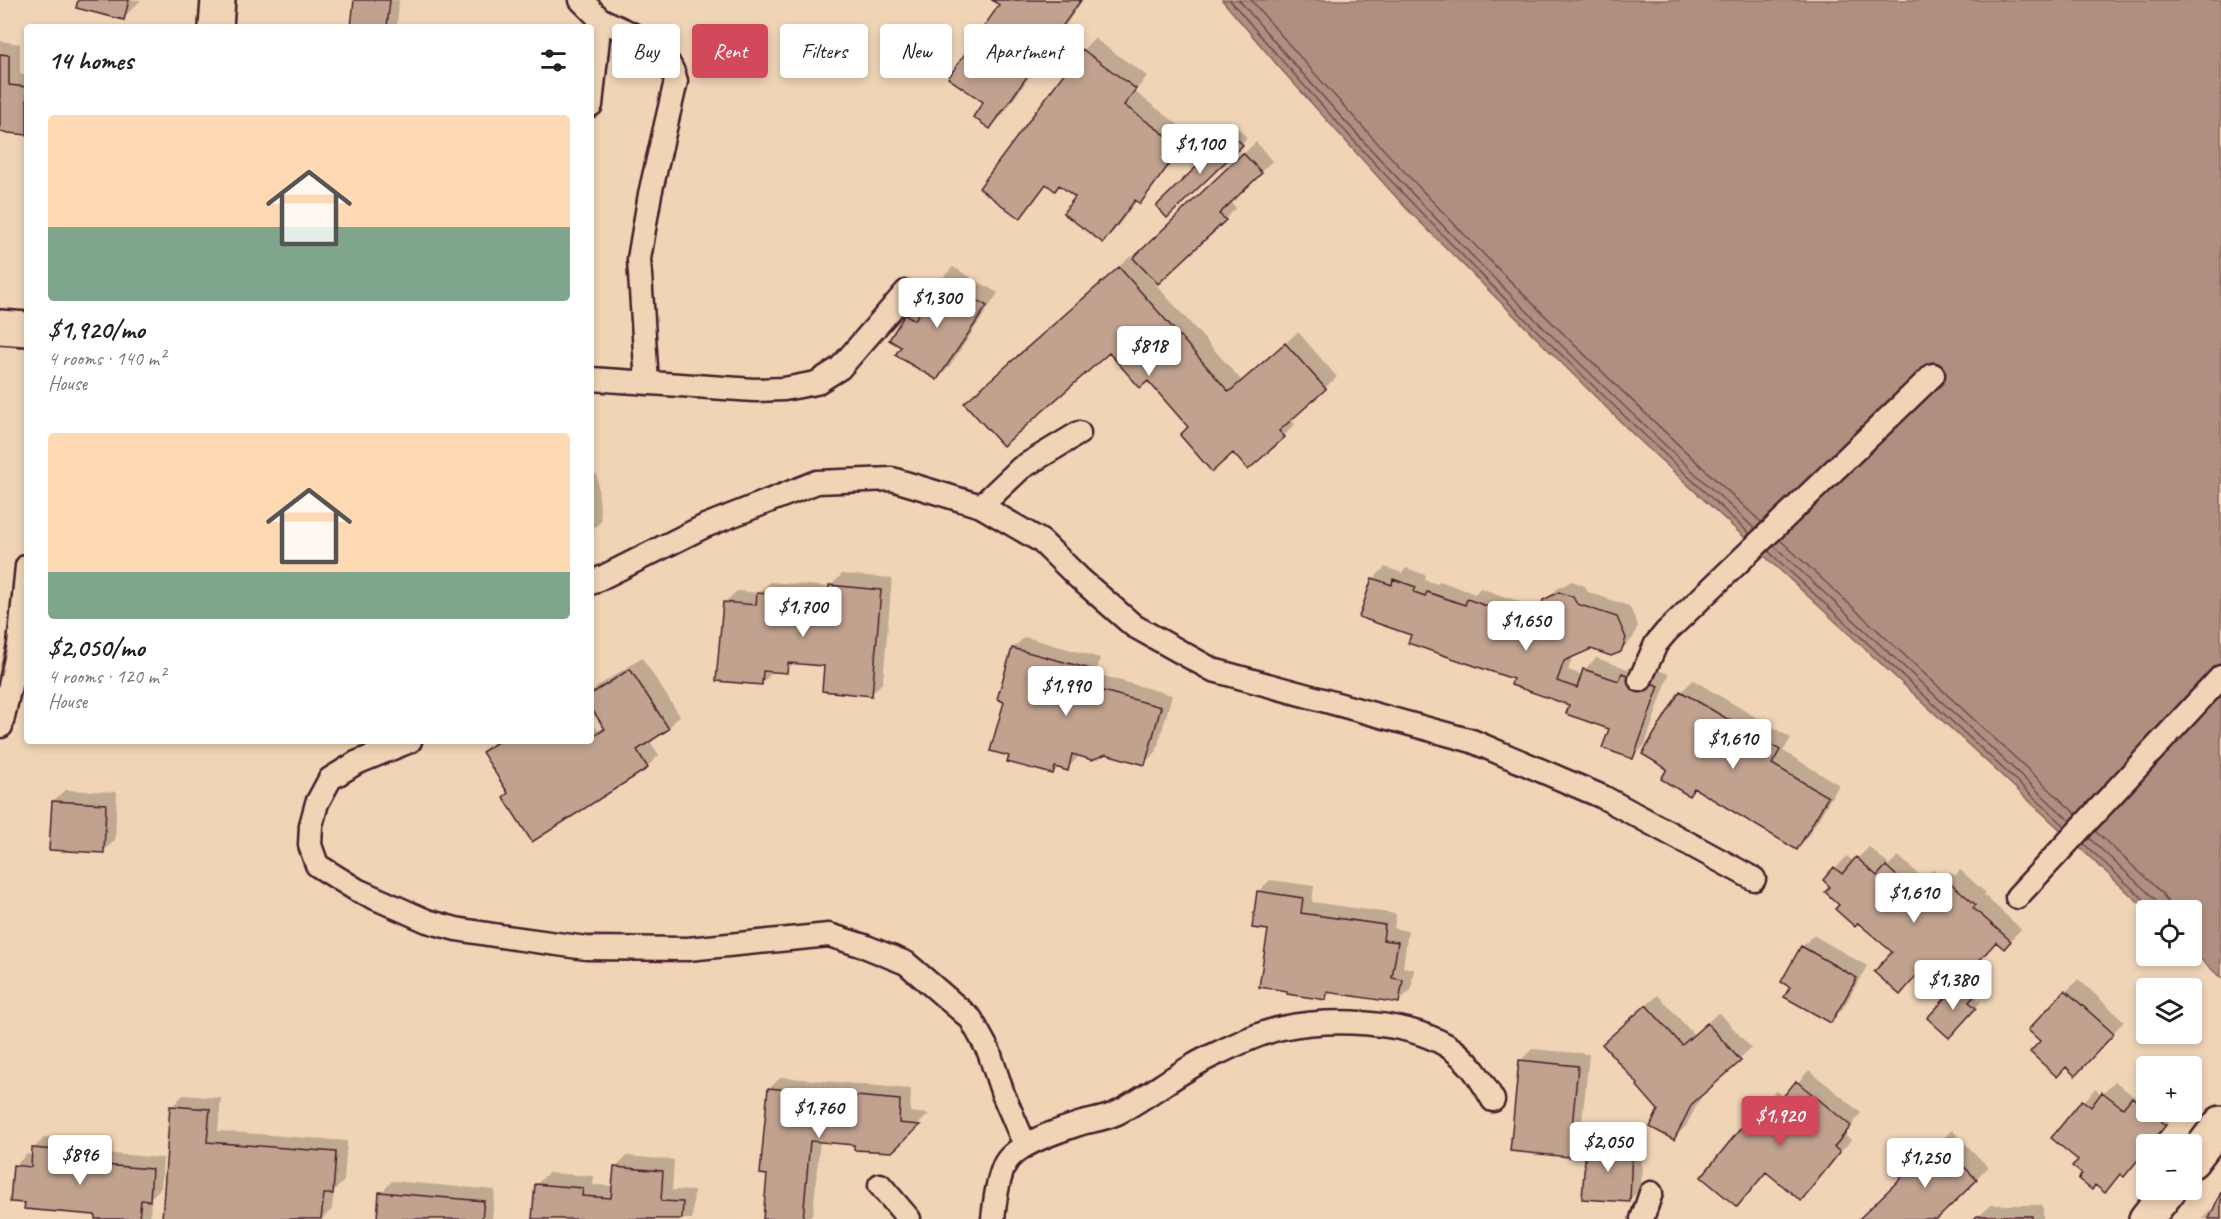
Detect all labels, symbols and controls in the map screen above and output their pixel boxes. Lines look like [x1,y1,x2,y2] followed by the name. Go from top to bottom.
[612,24,680,78] chip: Buy
[692,24,768,78] chip: Rent
[780,24,868,78] chip: Filters
[880,24,952,78] chip: New
[964,24,1084,78] chip: Apartment
[48,44,133,77] text: 14 homes
[537,44,570,77] icon: filters
[1151,124,1249,175] pin: $1,100
[1176,131,1224,156] text: $1,100
[255,154,363,262] icon: home
[888,278,986,329] pin: $1,300
[913,285,961,310] text: $1,300
[48,313,145,346] text: $1,920/mo
[1113,326,1185,377] pin: $818
[1131,333,1167,358] text: $818
[48,346,165,371] text: 4 rooms · 140 m²
[48,371,87,396] text: House
[255,472,363,580] icon: home
[754,587,852,638] pin: $1,700
[779,594,827,619] text: $1,700
[1477,601,1575,652] pin: $1,650
[1501,608,1551,633] text: $1,650
[48,631,145,664] text: $2,050/mo
[48,664,165,689] text: 4 rooms · 120 m²
[1017,666,1115,717] pin: $1,990
[1042,673,1090,698] text: $1,990
[48,689,87,714] text: House
[1684,719,1782,770] pin: $1,610
[1708,726,1758,751] text: $1,610
[1865,873,1963,924] pin: $1,610
[1889,880,1939,905] text: $1,610
[2136,900,2202,1200] map controls
[2136,900,2202,966] button: locate
[1904,960,2002,1011] pin: $1,380
[1929,967,1977,992] text: $1,380
[2136,978,2202,1044] button: layers
[2136,1056,2202,1122] button: +
[770,1088,868,1139] pin: $1,760
[794,1095,844,1120] text: $1,760
[1731,1096,1829,1147] pin: $1,920
[1756,1103,1804,1128] text: $1,920
[1559,1122,1657,1173] pin: $2,050
[1584,1129,1632,1154] text: $2,050
[2136,1134,2202,1200] button: −
[44,1135,116,1186] pin: $896
[1876,1138,1974,1189] pin: $1,250
[62,1142,98,1167] text: $896
[1901,1145,1949,1170] text: $1,250

